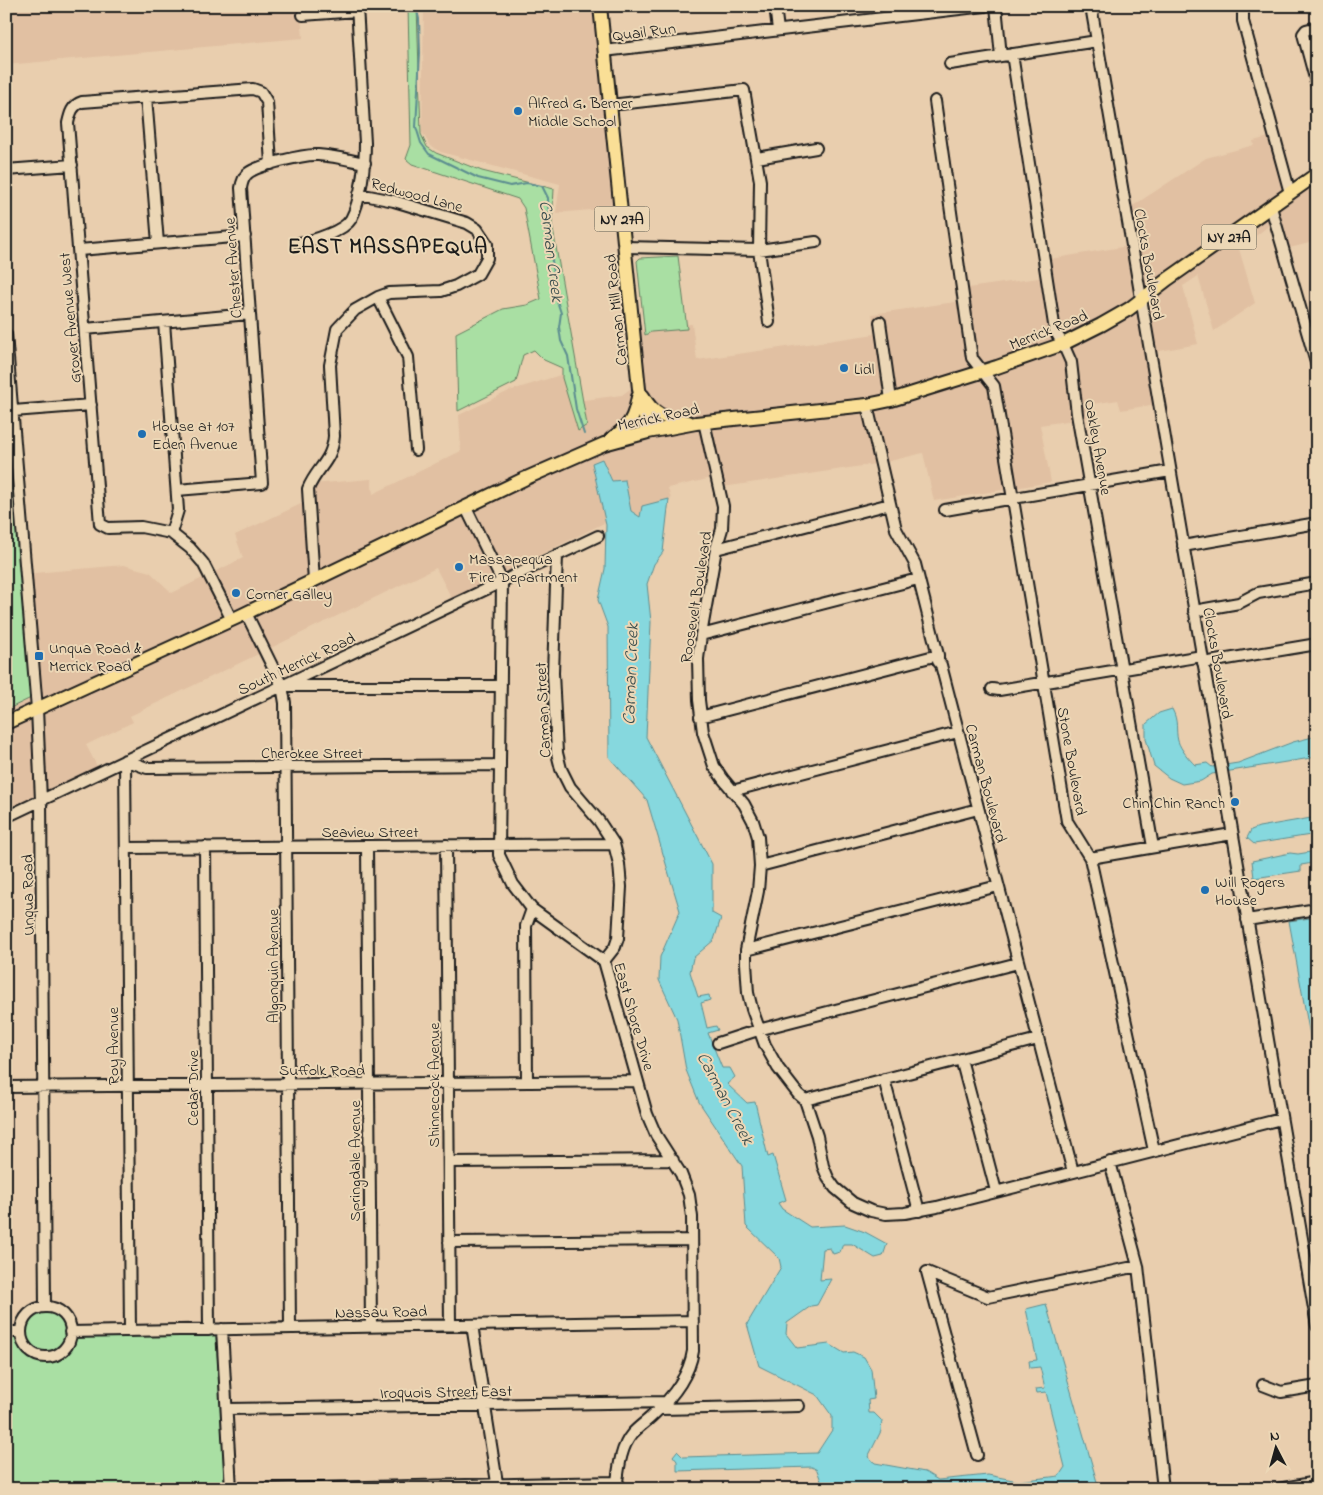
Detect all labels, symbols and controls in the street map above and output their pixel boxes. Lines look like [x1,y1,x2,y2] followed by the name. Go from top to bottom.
[611,17,677,49] street label: Quail Run
[528,92,633,134] place label: Alfred G. Berner Middle School
[512,105,524,117] marker: Alfred G. Berner Middle School
[368,172,466,220] street label: Redwood Lane
[531,199,569,304] water label: Carman Creek
[594,206,650,232] road number: NY 27A
[1126,207,1170,322] street label: Clocks Boulevard
[218,216,249,319] street label: Chester Avenue
[1202,224,1256,250] road number: NY 27A
[288,233,488,263] district label: EAST MASSAPEQUA
[53,251,89,384] street label: Grover Avenue West
[599,253,635,367] street label: Carman Mill Road
[1006,304,1092,357] street label: Merrick Road
[854,358,875,382] place label: Lidl
[838,362,850,374] marker: Lidl
[616,398,701,438] street label: Merrick Road
[1077,398,1117,498] street label: Oakley Avenue
[152,415,238,457] place label: House at 107 Eden Avenue
[136,428,148,440] marker: House at 107 Eden Avenue
[675,529,719,665] street label: Roosevelt Boulevard
[468,548,578,590] place label: Massapequa Fire Department
[453,561,465,573] marker: Massapequa Fire Department
[246,583,332,607] place label: Corner Galley
[230,587,242,599] marker: Corner Galley
[1195,606,1239,721] street label: Clocks Boulevard
[617,622,647,725] water label: Carman Creek
[234,627,360,703] street label: South Merrick Road
[49,637,142,679] place label: Unqua Road & Merrick Road
[33,650,45,662] marker: Unqua Road & Merrick Road
[529,661,558,758] street label: Carman Street
[1050,705,1092,818] street label: Stone Boulevard
[958,721,1012,846] street label: Carman Boulevard
[261,742,364,766] street label: Cherokee Street
[1123,792,1225,816] place label: Chin Chin Ranch
[1229,796,1241,808] marker: Chin Chin Ranch
[321,821,419,845] street label: Seaview Street
[16,854,42,936] street label: Unqua Road
[1215,871,1285,913] place label: Will Rogers House
[1199,884,1211,896] marker: Will Rogers House
[262,908,286,1023] street label: Algonquin Avenue
[606,960,660,1074] street label: East Shore Drive
[102,1006,126,1085] street label: Roy Avenue
[423,1022,447,1148] street label: Shinnecock Avenue
[689,1048,760,1151] water label: Carman Creek
[182,1049,206,1126] street label: Cedar Drive
[279,1059,365,1083] street label: Suffolk Road
[344,1100,368,1222] street label: Springdale Avenue
[335,1300,427,1326] street label: Nassau Road
[380,1380,513,1406] street label: Iroquois Street East
[1250,1422,1300,1472] north arrow
[1269,1426,1281,1447] text: N

